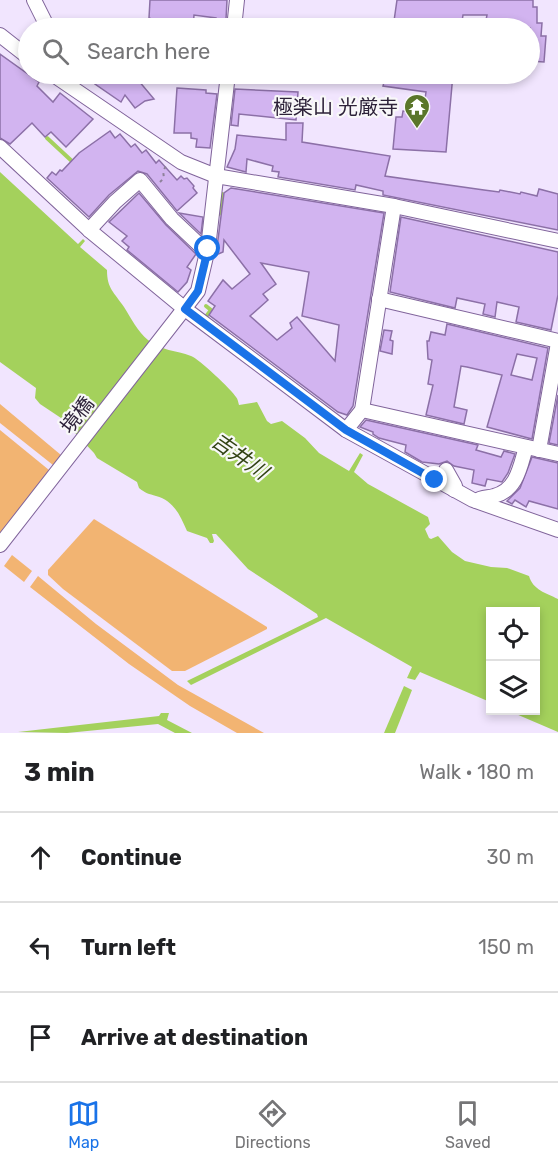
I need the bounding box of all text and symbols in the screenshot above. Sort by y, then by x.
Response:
search box [18,18,540,84]
icon: search [39,35,72,68]
text: Search here [87,38,210,65]
temple icon: 極楽山 光厳寺 [402,92,432,130]
place label: 極楽山 光厳寺 [273,95,398,119]
route start [194,235,220,261]
street label: 境橋 [55,392,99,438]
water label: 吉井川 [207,428,275,485]
route end [421,466,447,492]
map controls [486,607,540,715]
button: locate [486,607,540,661]
button: layers [486,661,540,715]
text: 3 min [24,757,95,788]
text: Walk · 180 m [419,760,534,784]
icon: ahead [24,841,57,874]
text: Continue [81,844,182,871]
text: 30 m [487,845,534,869]
icon: left [24,931,57,964]
text: Turn left [81,934,176,961]
text: 150 m [478,935,534,959]
icon: arrive [24,1021,57,1054]
text: Arrive at destination [81,1024,308,1051]
tab: Map [67,1097,100,1152]
tab: Directions [235,1097,311,1152]
tab: Saved [445,1097,491,1152]

